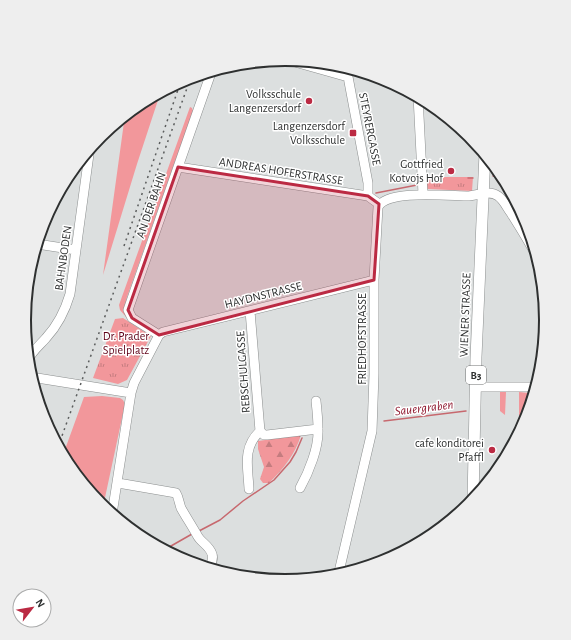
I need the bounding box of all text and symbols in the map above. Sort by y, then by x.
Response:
place label: Volksschule Langenzersdorf [229,88,302,114]
street label: STEYRERGASSE [357,92,383,167]
marker: Volksschule Langenzersdorf [304,96,314,106]
place label: Langenzersdorf Volksschule [273,120,346,146]
marker: Langenzersdorf Volksschule [348,128,358,138]
street label: ANDREAS HOFERSTRASSE [218,155,344,187]
place label: Gottfried Kotvojs Hof [389,158,444,185]
marker: Gottfried Kotvojs Hof [446,166,456,176]
street label: AN DER BAHN [134,170,168,240]
street label: BAHNBODEN [52,225,74,291]
street label: WIENER STRASSE [458,272,472,357]
street label: HAYDNSTRASSE [223,280,303,310]
street label: FRIEDHOFSTRASSE [356,293,368,385]
park label: Dr. Prader Spielplatz [103,330,149,356]
street label: REBSCHULGASSE [234,330,252,413]
road number: B3 [466,366,486,384]
water label: Sauergraben [394,398,454,419]
place label: cafe konditorei Pfaffl [415,437,484,463]
marker: cafe konditorei Pfaffl [487,445,497,455]
north arrow [12,588,52,628]
text: N [33,597,47,609]

